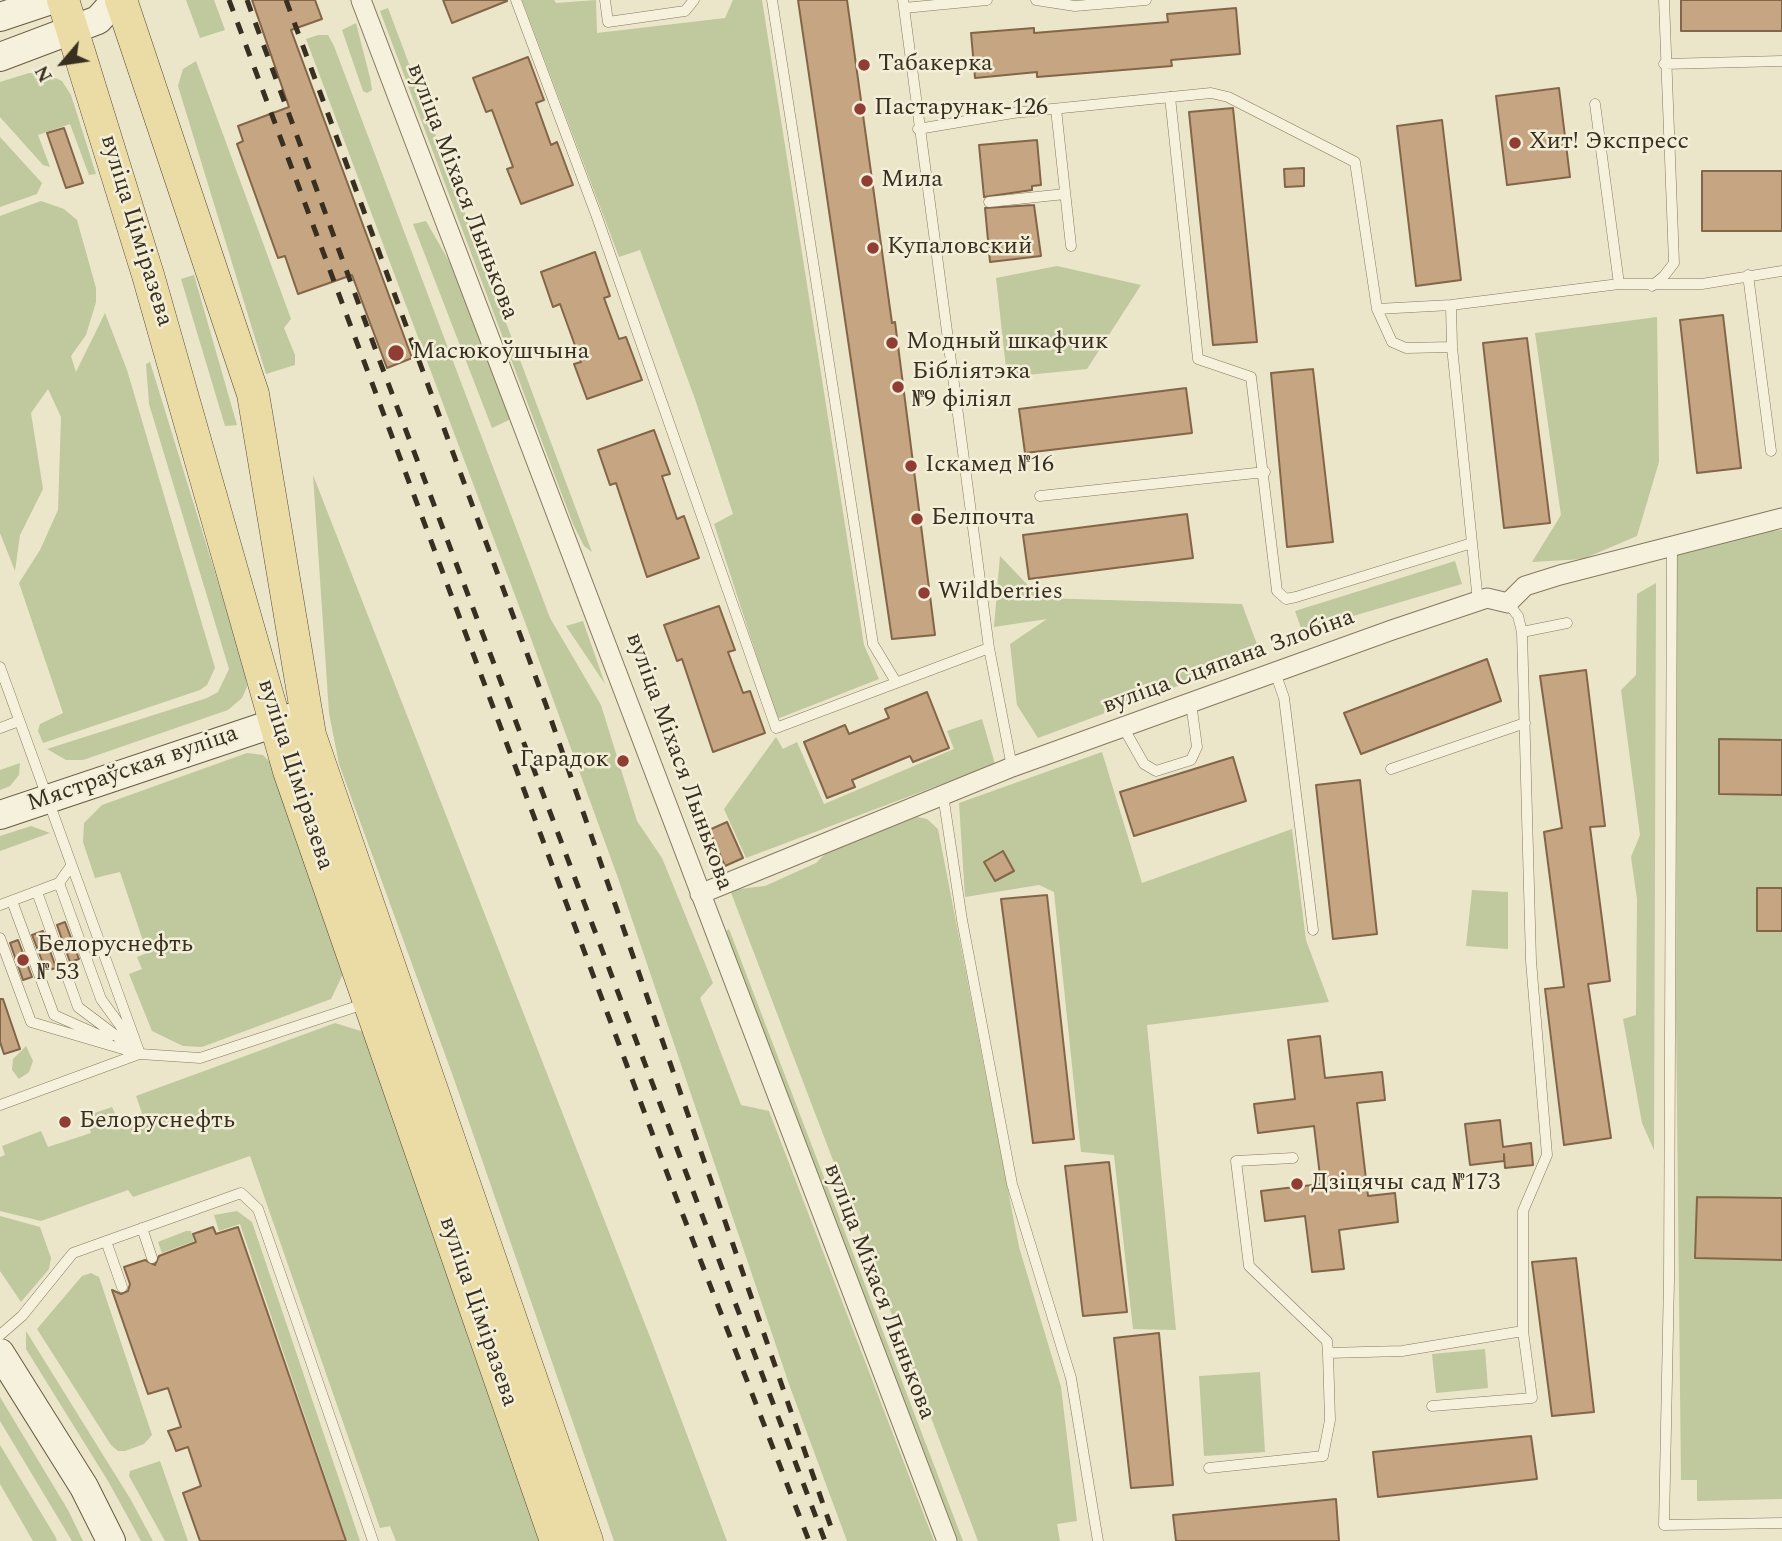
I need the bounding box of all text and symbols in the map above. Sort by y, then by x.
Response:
north arrow [28,28,98,98]
place label: Табакерка [878,51,993,79]
marker: Табакерка [856,57,872,73]
text: N [28,60,61,87]
street label: вуліца Міхася Лынькова [399,60,523,324]
place label: Пастарунак-126 [874,95,1048,123]
marker: Пастарунак-126 [852,101,868,117]
place label: Хит! Экспресс [1529,129,1689,157]
street label: вуліца Ціміразева [92,132,178,330]
marker: Хит! Экспресс [1507,135,1523,151]
place label: Мила [881,167,943,195]
marker: Мила [859,173,875,189]
place label: Купаловский [887,234,1032,262]
marker: Купаловский [865,240,881,256]
place label: Модный шкафчик [906,329,1108,357]
marker: Модный шкафчик [884,335,900,351]
place label: Масюкоўшчына [412,339,589,367]
marker: Масюкоўшчына [386,343,406,363]
place label: Бібліятэка №9 філіял [912,359,1030,415]
marker: Бібліятэка №9 філіял [890,379,906,395]
place label: Іскамед №16 [925,452,1054,480]
marker: Іскамед №16 [903,458,919,474]
place label: Белпочта [931,505,1035,533]
marker: Белпочта [909,511,925,527]
place label: Wildberries [938,579,1063,607]
marker: Wildberries [916,585,932,601]
street label: вуліца Сцяпана Злобіна [1099,604,1359,722]
street label: вуліца Міхася Лынькова [618,629,738,895]
street label: вуліца Ціміразева [250,676,338,874]
street label: Мястраўская вуліца [24,720,242,820]
place label: Гарадок [519,747,609,775]
marker: Гарадок [615,753,631,769]
place label: Белоруснефть № 53 [37,932,193,988]
marker: Белоруснефть № 53 [15,952,31,968]
place label: Белоруснефть [79,1108,235,1136]
marker: Белоруснефть [57,1114,73,1130]
street label: вуліца Міхася Лынькова [816,1160,940,1424]
place label: Дзіцячы сад №173 [1311,1170,1500,1198]
marker: Дзіцячы сад №173 [1289,1176,1305,1192]
street label: вуліца Ціміразева [431,1213,523,1411]

